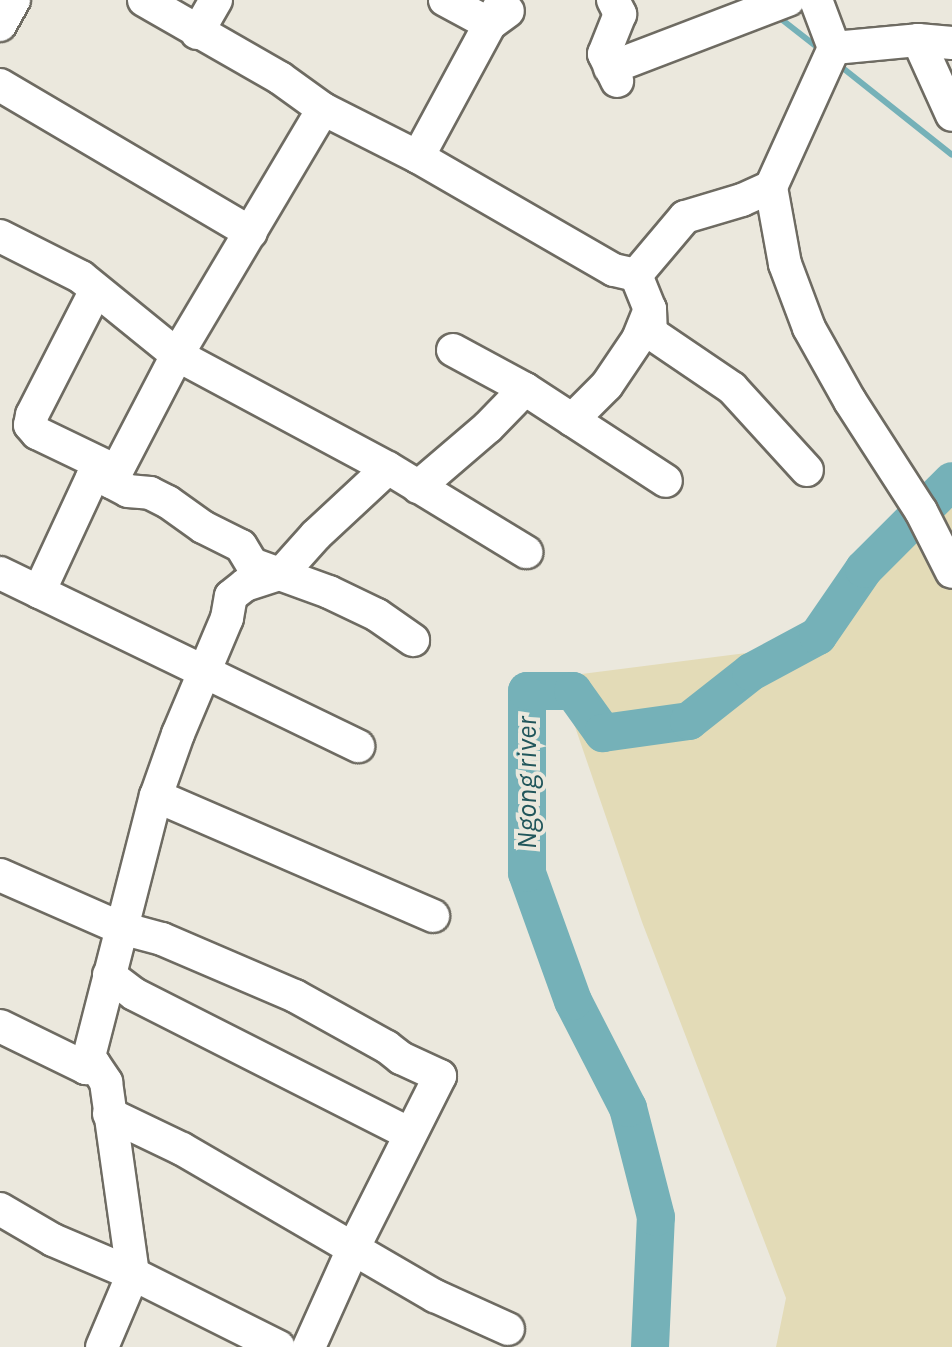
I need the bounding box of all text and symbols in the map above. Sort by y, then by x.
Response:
water label: Ngong river [510,716,544,850]

